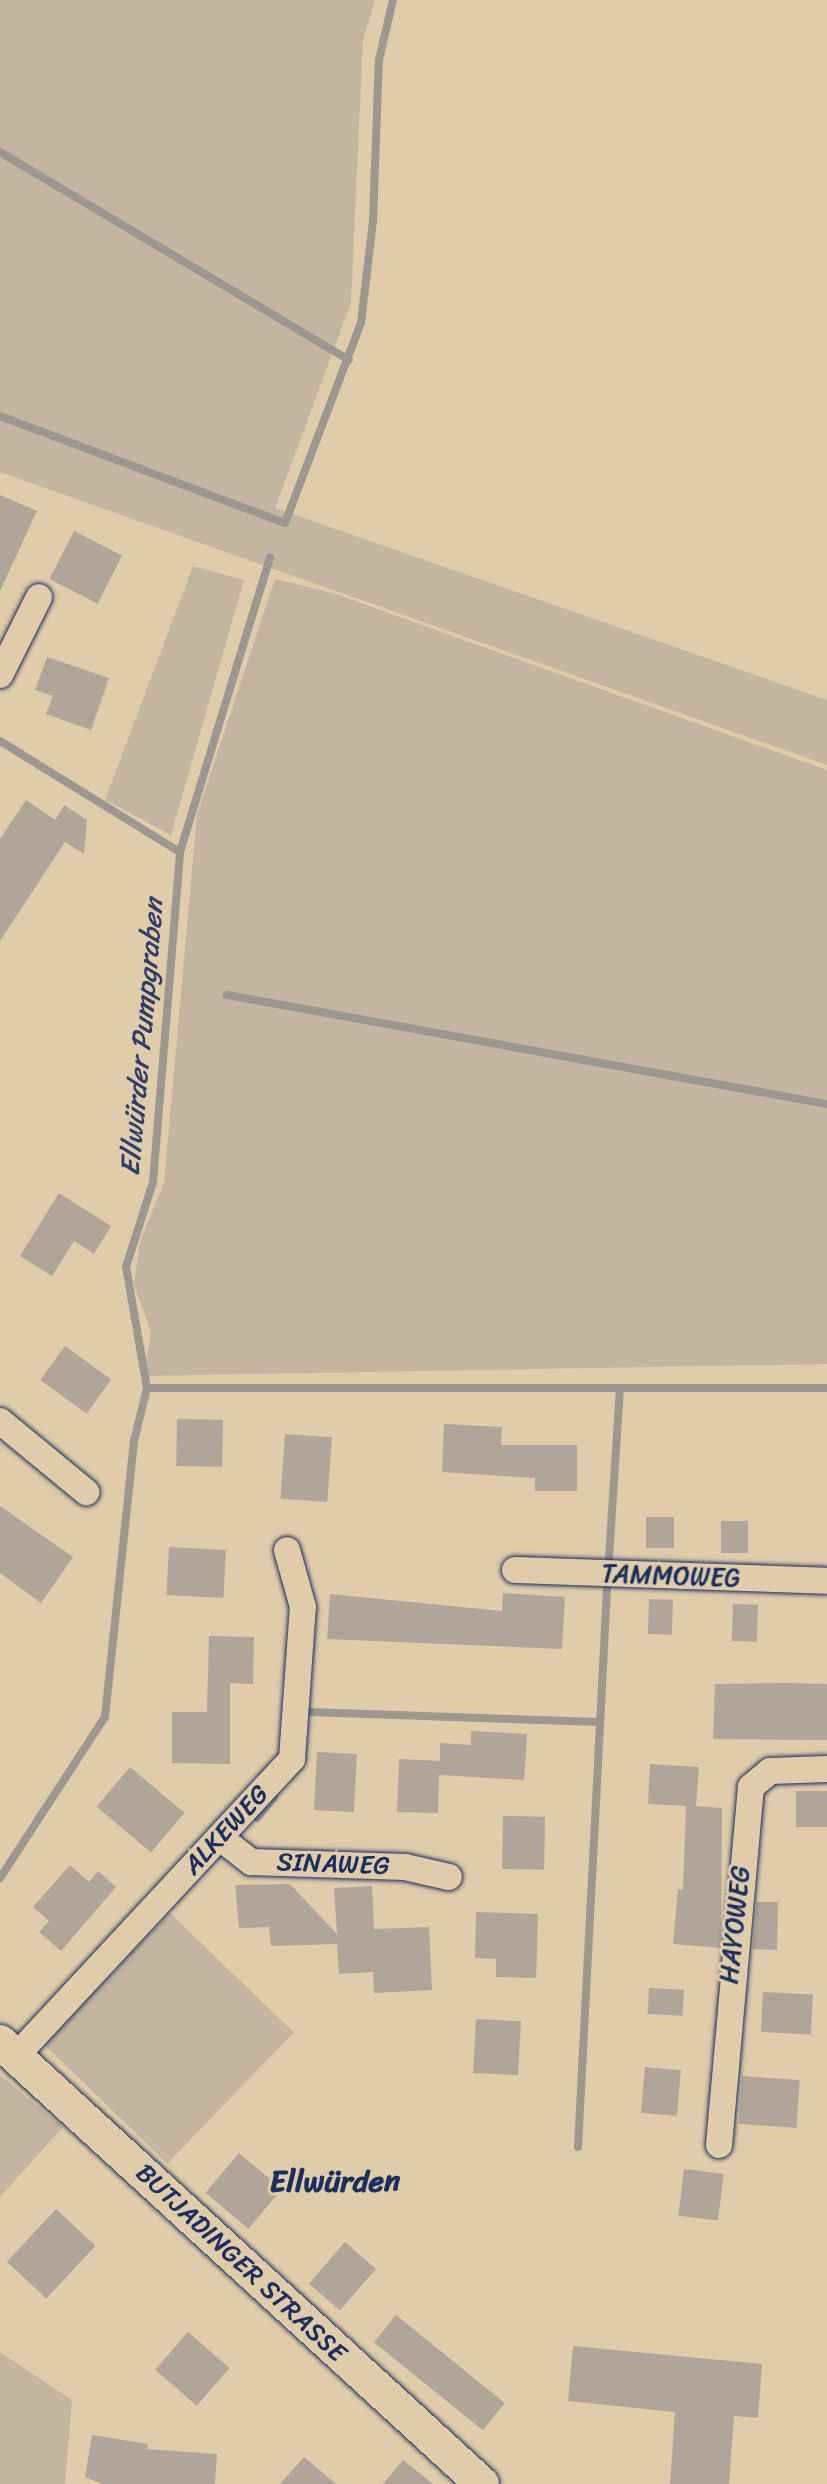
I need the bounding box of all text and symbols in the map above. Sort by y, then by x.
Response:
water label: Ellwürder Pumpgraben [113,898,171,1176]
street label: TAMMOWEG [601,1558,741,1594]
street label: ALKEWEG [177,1779,275,1881]
street label: SINAWEG [276,1846,390,1882]
street label: HAYOWEG [713,1865,757,1985]
street label: BUTJADINGER STRASSE [128,2156,354,2370]
district label: Ellwürden [270,2163,400,2199]

